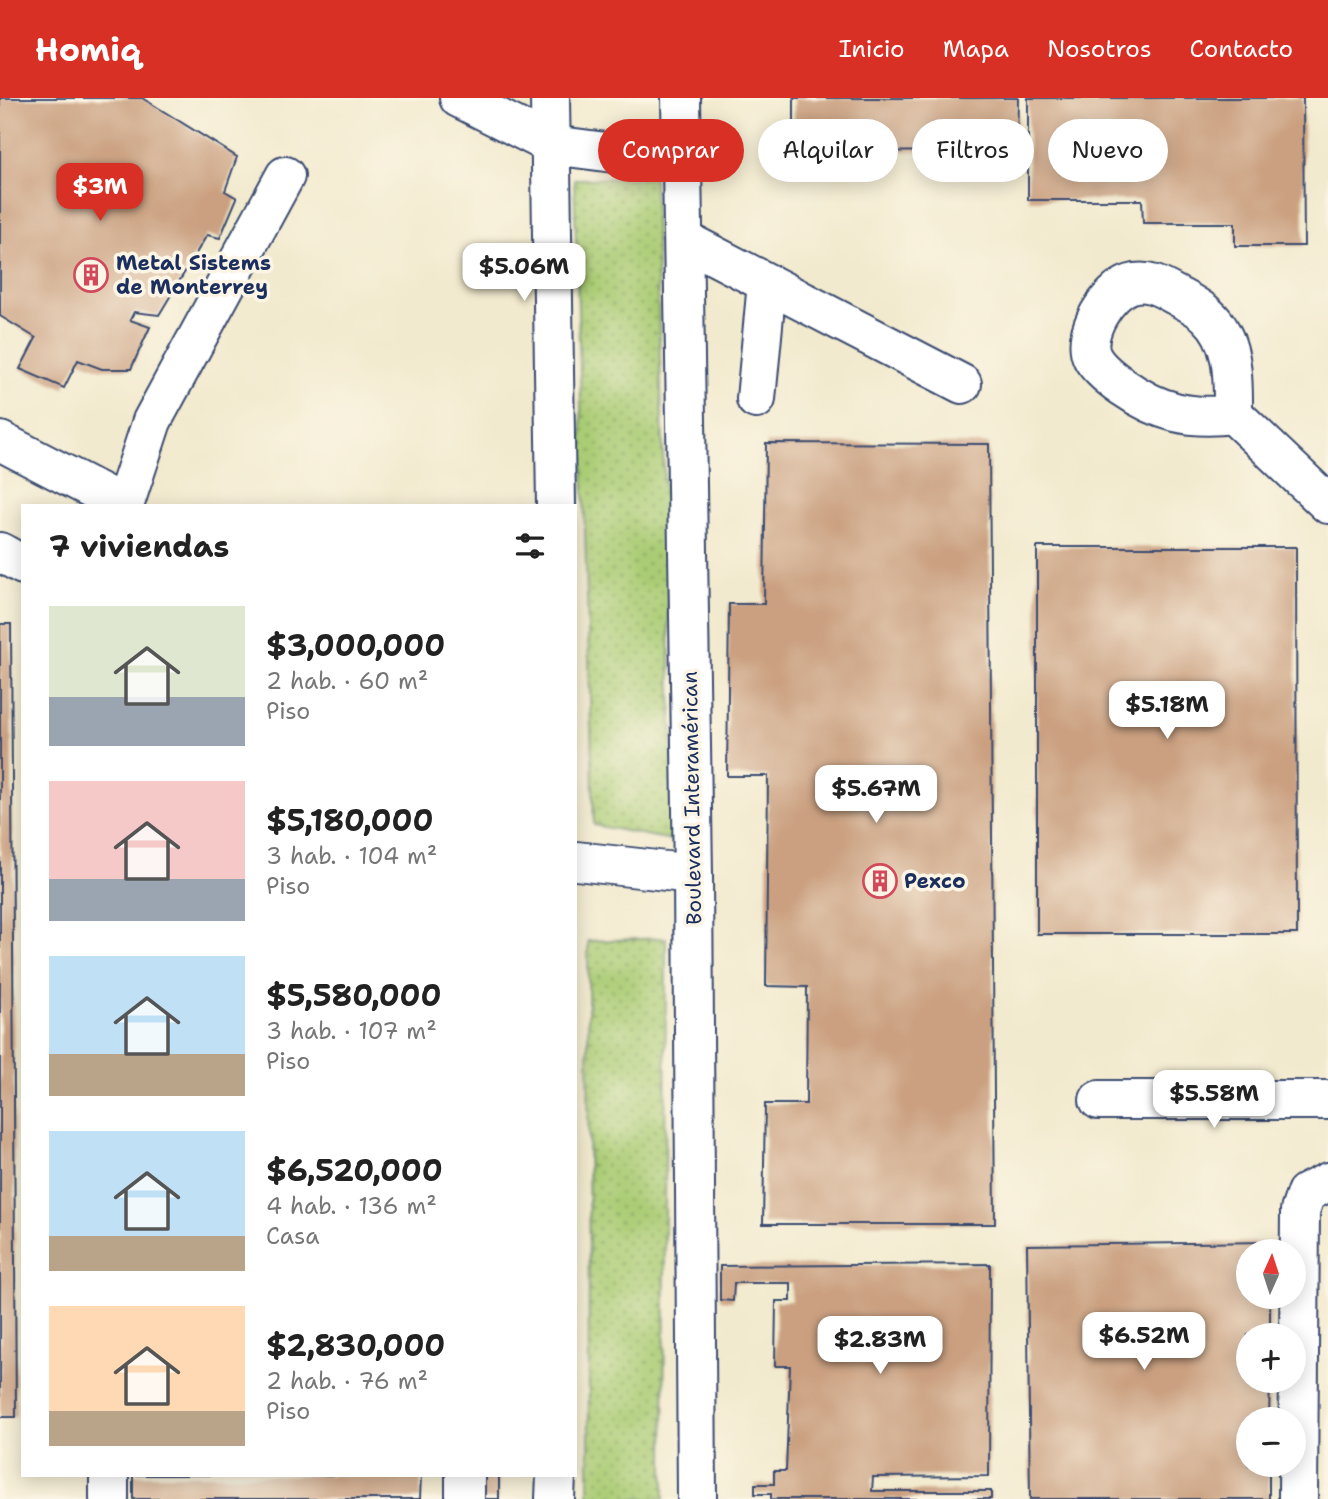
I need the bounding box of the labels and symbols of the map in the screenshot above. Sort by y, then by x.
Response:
pin: $3M [66,164,134,223]
pin: $5.06M [467,244,581,303]
place label: Metal Sistems de Monterrey [116,249,271,301]
building icon: Metal Sistems de Monterrey [72,256,110,294]
street label: Boulevard Interamérican [676,671,708,925]
pin: $5.18M [1110,682,1224,741]
pin: $5.67M [819,766,933,825]
building icon: Pexco [861,862,899,900]
place label: Pexco [904,867,966,895]
pin: $5.58M [1157,1070,1271,1130]
north arrow [1236,1239,1306,1309]
pin: $6.52M [1087,1312,1201,1372]
pin: $2.83M [823,1316,937,1376]

